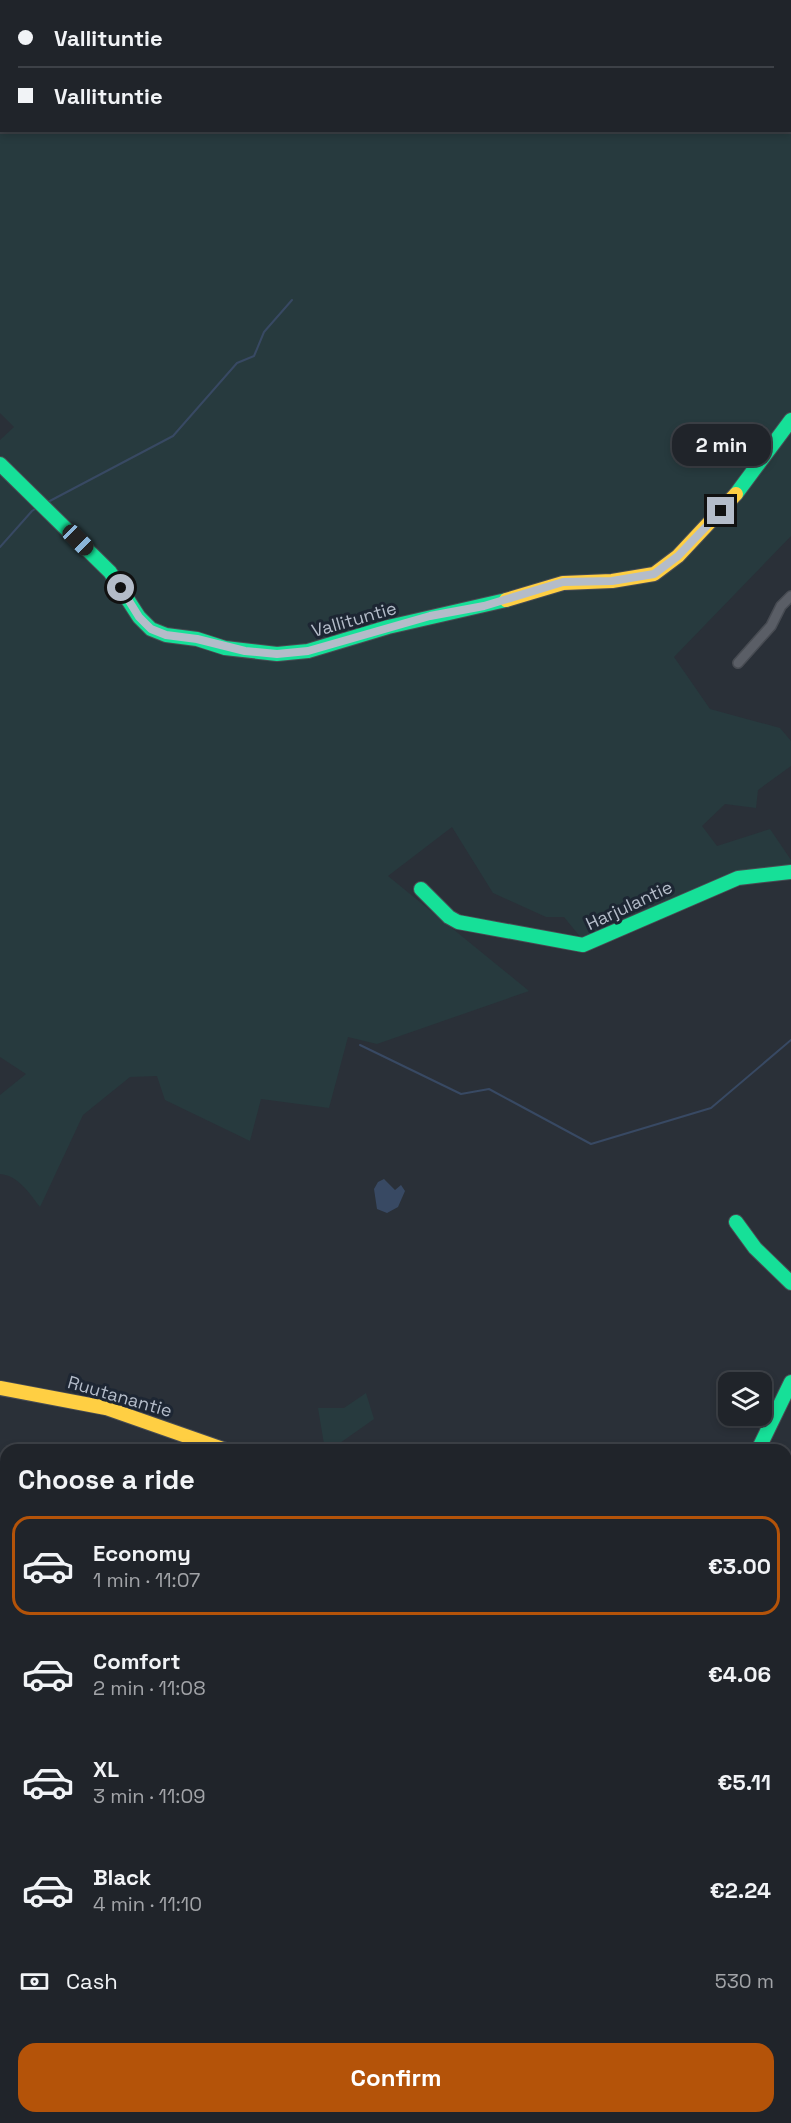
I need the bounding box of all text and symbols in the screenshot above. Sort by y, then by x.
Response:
text: Vallituntie [54,24,163,52]
text: Vallituntie [54,82,163,110]
callout: 2 min [672,424,771,466]
text: 2 min [696,432,747,458]
route end [707,497,734,524]
car [59,521,97,559]
route start [107,574,134,601]
street label: Vallituntie [309,596,399,642]
street label: Harjulantie [582,875,676,935]
street label: Ruutanantie [65,1370,175,1422]
map controls [718,1372,772,1426]
button: layers [718,1372,772,1426]
text: Choose a ride [18,1462,195,1497]
icon: car [21,1539,75,1593]
text: Economy [93,1539,191,1567]
text: €3.00 [708,1552,771,1580]
text: 1 min · 11:07 [93,1567,200,1593]
icon: car [21,1647,75,1701]
text: Comfort [93,1647,181,1675]
text: €4.06 [708,1660,771,1688]
text: 2 min · 11:08 [93,1675,206,1701]
icon: car [21,1755,75,1809]
text: XL [93,1755,119,1783]
text: €5.11 [718,1768,771,1796]
text: 3 min · 11:09 [93,1783,205,1809]
icon: car [21,1863,75,1917]
text: Black [93,1863,151,1891]
text: €2.24 [710,1876,771,1904]
text: 4 min · 11:10 [93,1891,202,1917]
icon: cash [18,1965,51,1998]
text: Cash [66,1967,118,1995]
text: 530 m [715,1968,774,1994]
button: Confirm [18,2043,774,2112]

